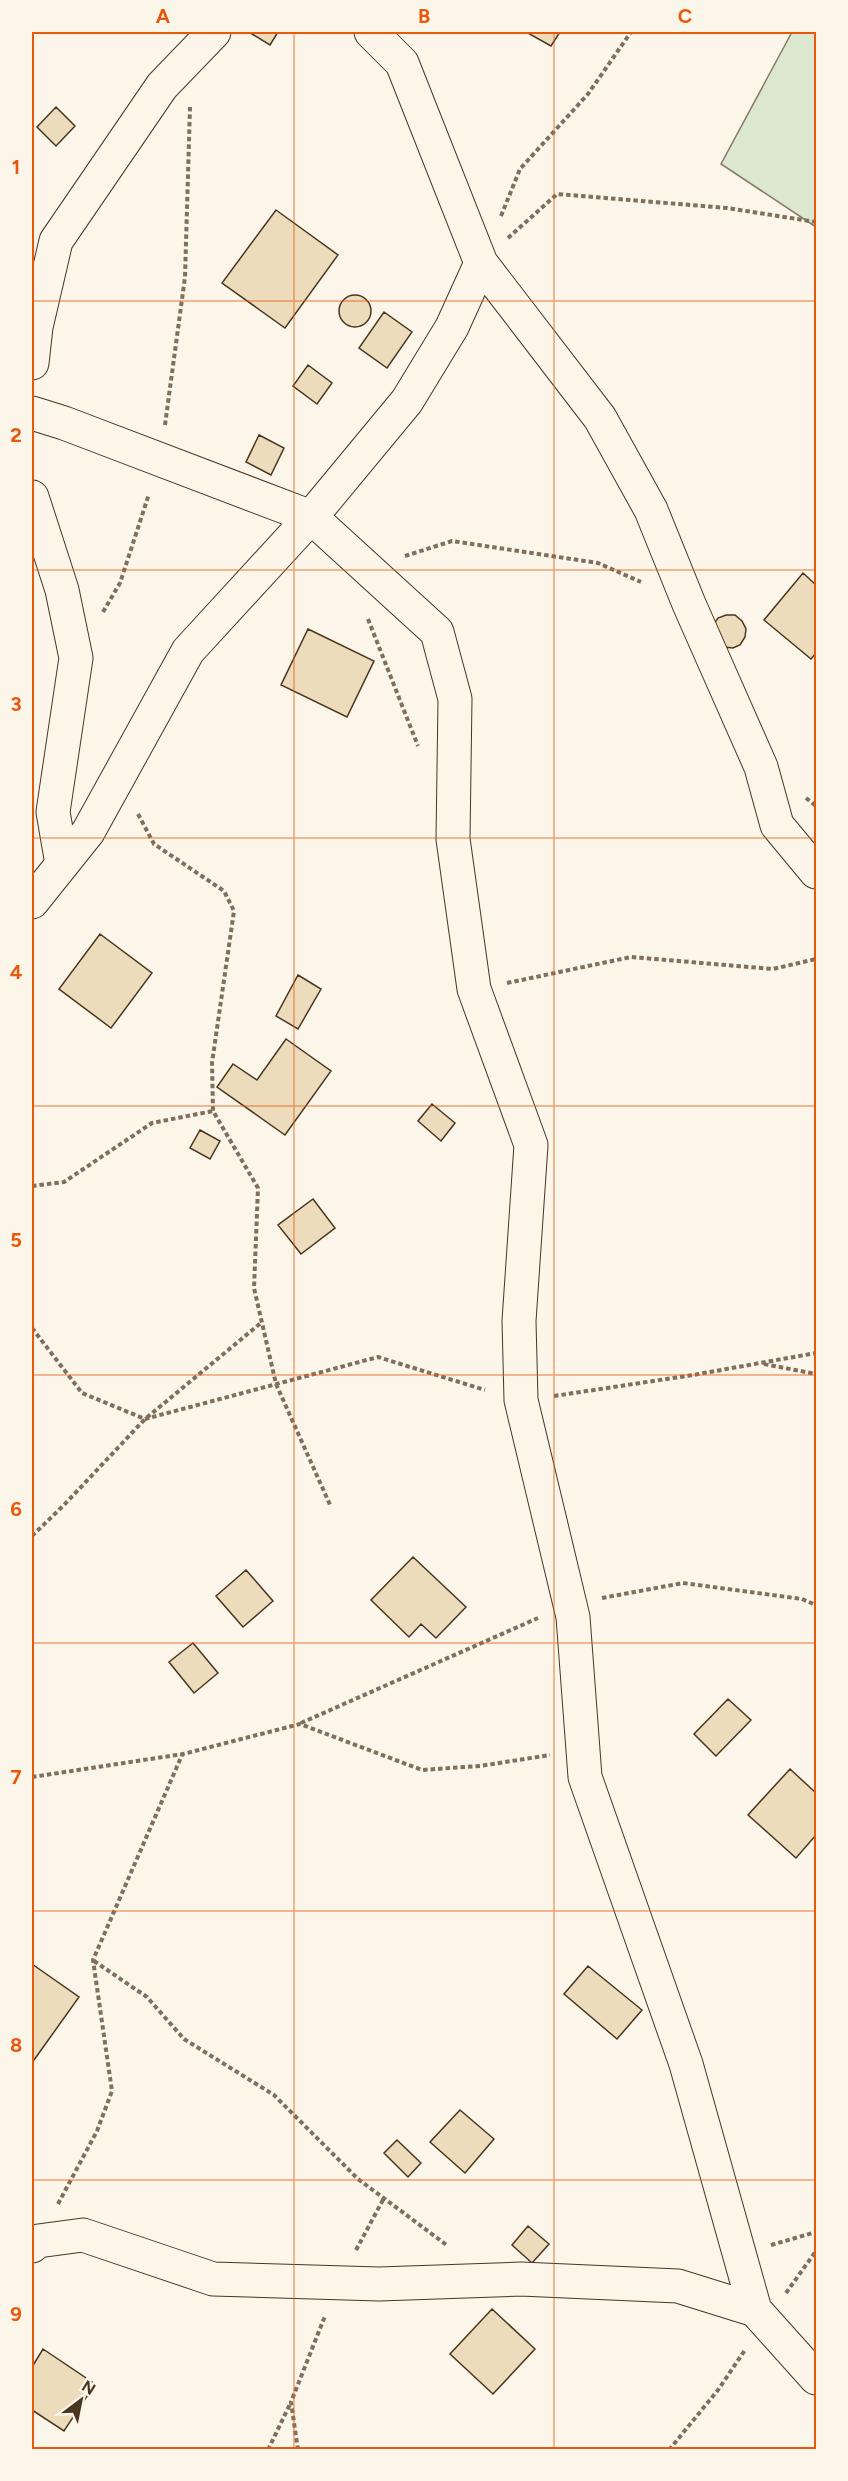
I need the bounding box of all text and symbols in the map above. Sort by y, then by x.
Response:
text: A [156,4,171,28]
text: B [418,4,430,28]
text: C [678,4,692,28]
text: 1 [12,155,20,179]
text: 2 [10,423,22,447]
text: 3 [10,692,22,716]
text: 4 [10,960,23,984]
text: 5 [10,1228,22,1252]
text: 6 [10,1497,22,1521]
text: 7 [10,1765,22,1789]
text: 8 [10,2033,22,2057]
text: 9 [10,2302,22,2326]
north arrow [51,2370,111,2430]
text: N [78,2376,99,2399]

